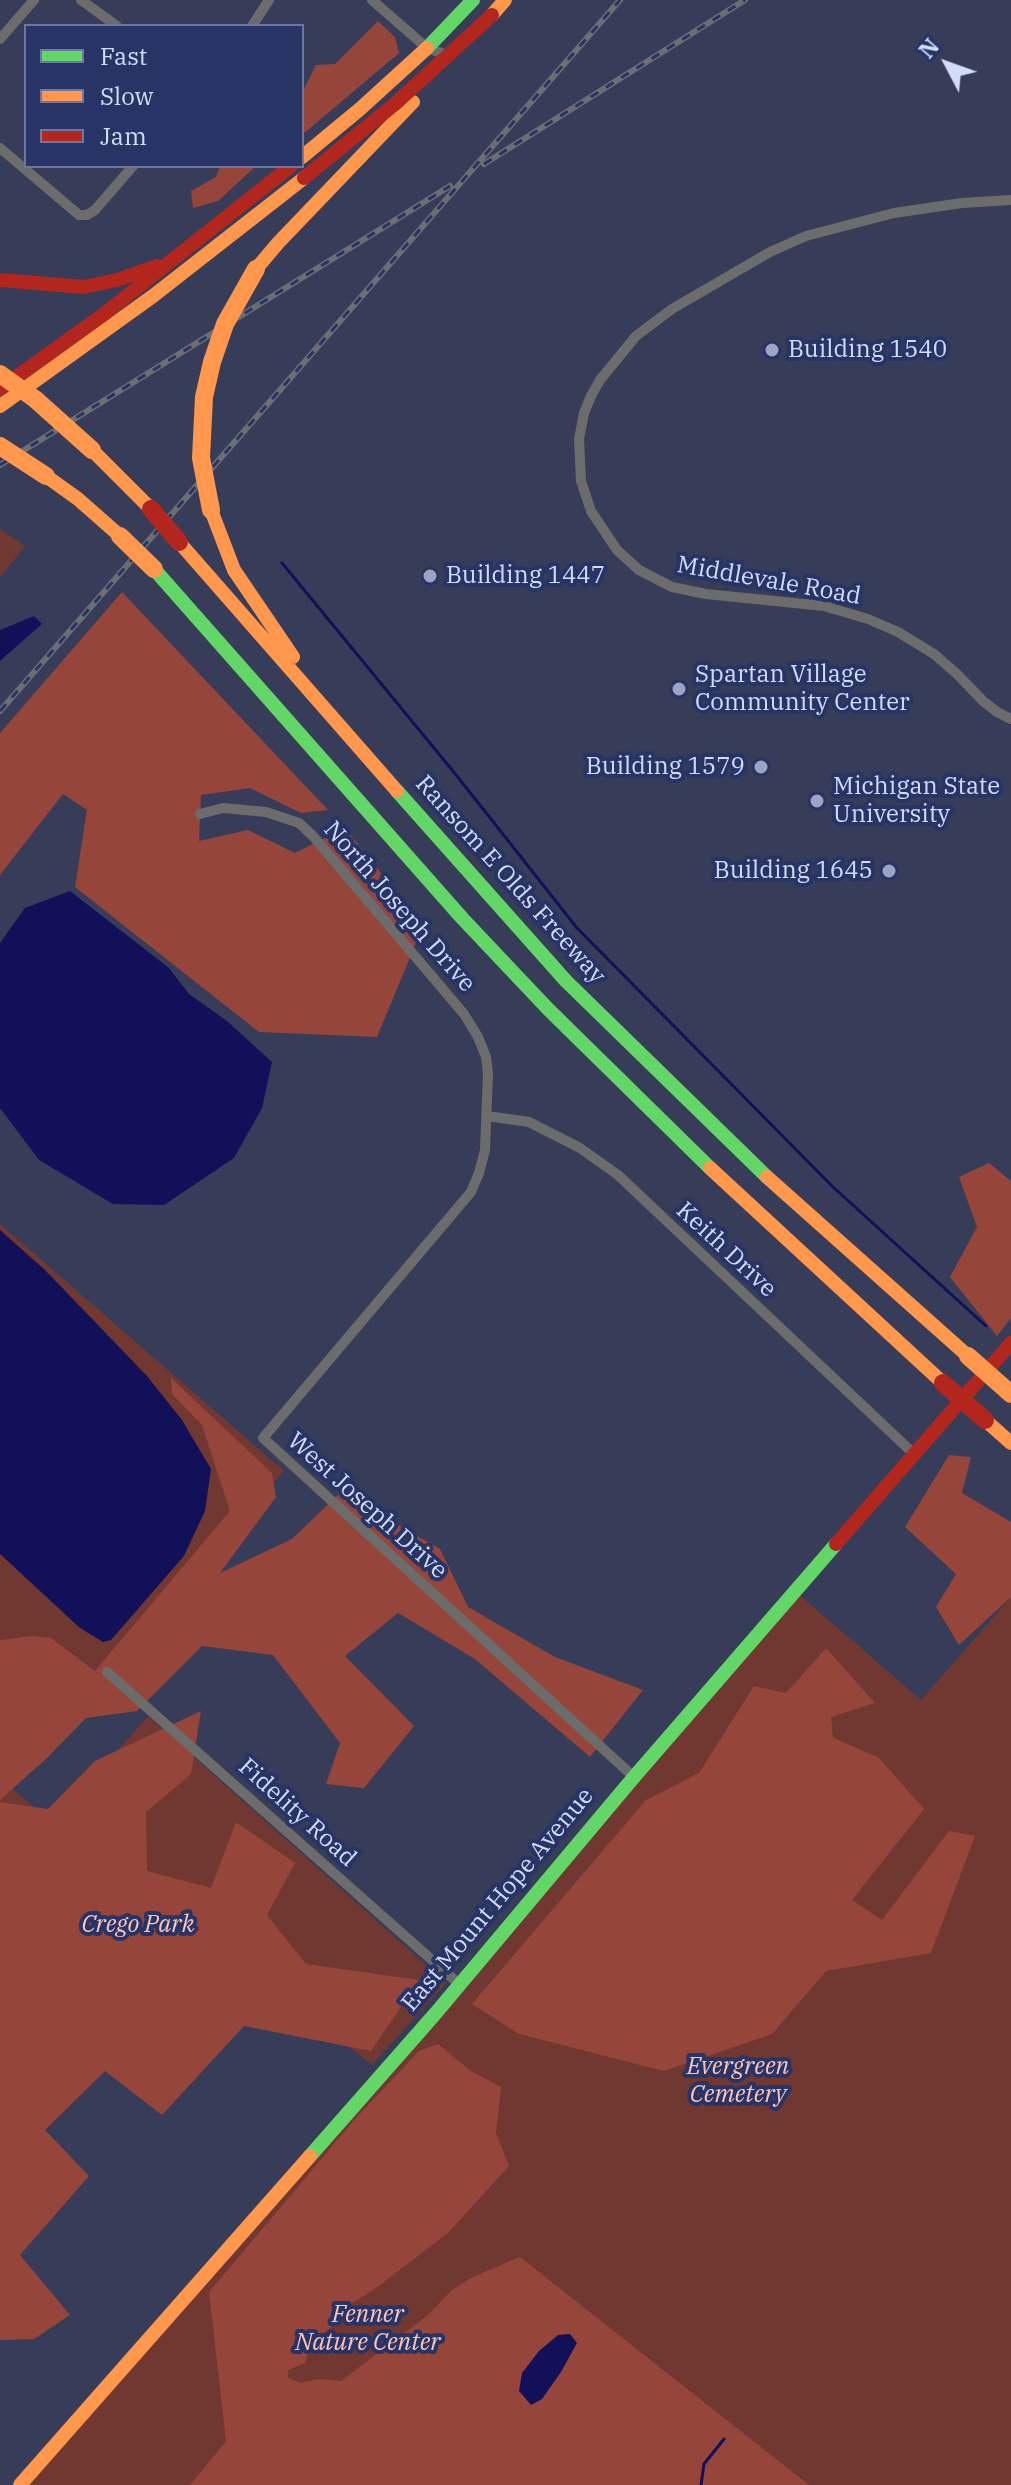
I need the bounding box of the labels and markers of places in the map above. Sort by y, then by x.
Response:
place label: Building 1540 [788,336,947,364]
marker: Building 1540 [763,341,781,359]
place label: Building 1447 [446,562,605,590]
marker: Building 1447 [421,567,439,585]
place label: Spartan Village Community Center [695,661,910,717]
marker: Spartan Village Community Center [670,680,688,698]
place label: Building 1579 [586,753,745,781]
marker: Building 1579 [752,758,770,776]
place label: Michigan State University [833,773,1000,829]
marker: Michigan State University [808,792,826,810]
place label: Building 1645 [714,857,873,885]
marker: Building 1645 [880,862,898,880]

